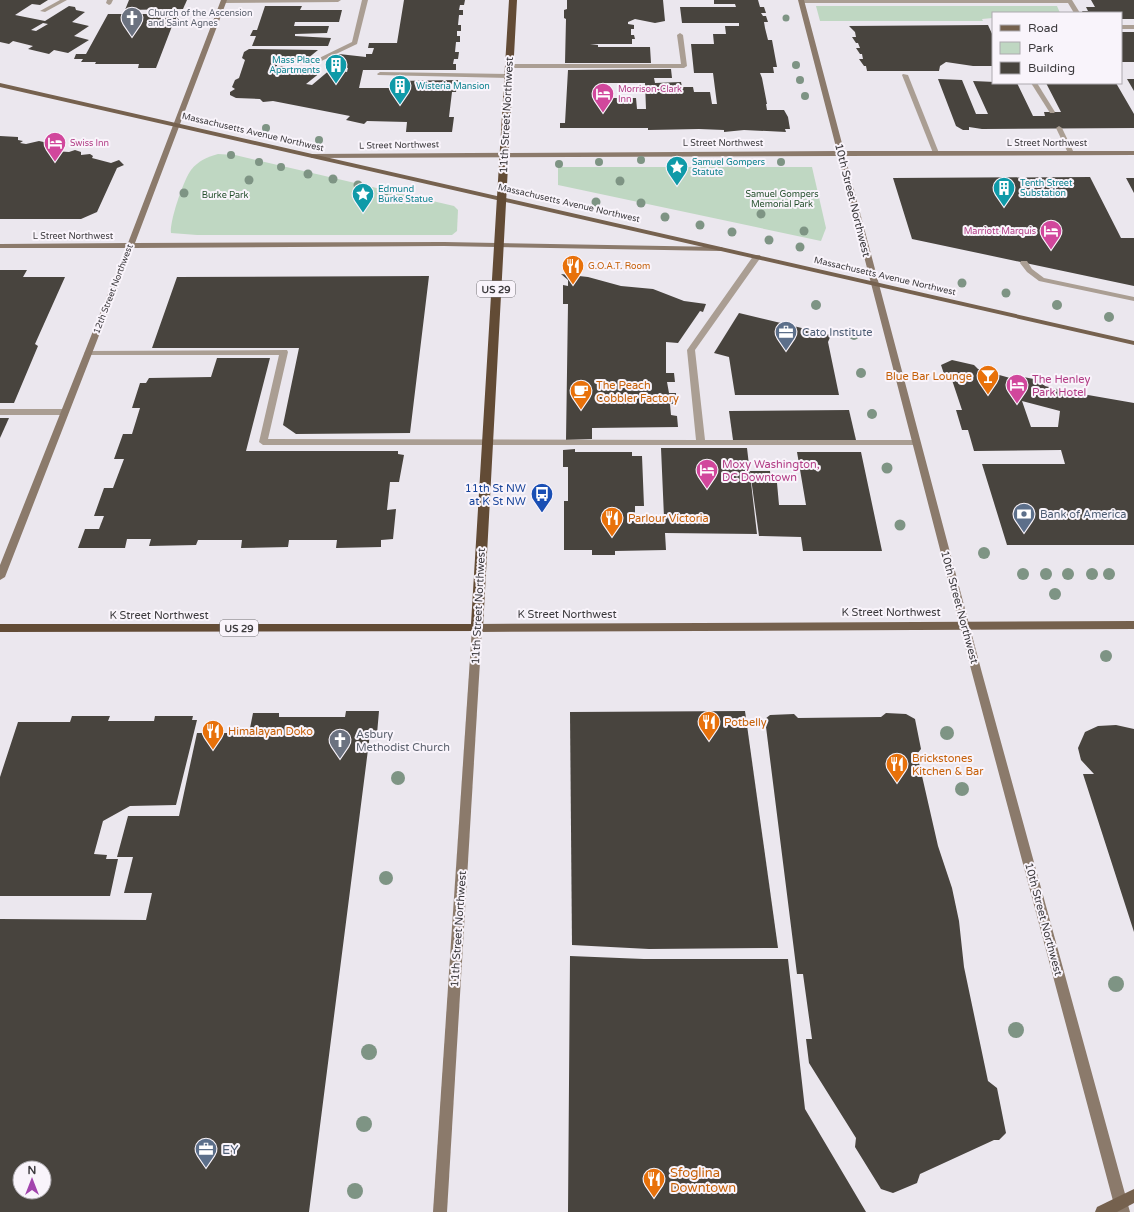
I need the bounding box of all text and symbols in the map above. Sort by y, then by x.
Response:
church icon: Church of the Ascension and Saint Agnes [119,5,145,38]
place label: Church of the Ascension and Saint Agnes [148,8,253,29]
legend [992,12,1122,84]
text: Road [1028,21,1058,35]
text: Park [1028,41,1054,55]
building icon: Mass Place Apartments [323,52,349,85]
place label: Mass Place Apartments [269,55,320,76]
street label: 11th Street Northwest [497,56,516,174]
text: Building [1028,61,1075,75]
building icon: Wisteria Mansion [387,73,413,106]
place label: Wisteria Mansion [416,81,490,92]
hotel icon: Morrison-Clark Inn [590,81,616,114]
place label: Morrison-Clark Inn [618,84,682,105]
street label: Massachusetts Avenue Northwest [181,111,326,154]
hotel icon: Swiss Inn [42,130,68,163]
place label: Swiss Inn [70,138,109,149]
street label: L Street Northwest [683,138,764,149]
street label: L Street Northwest [1007,138,1088,149]
street label: L Street Northwest [359,139,440,152]
street label: 10th Street Northwest [832,142,873,258]
place icon: Samuel Gompers Statute [664,154,690,187]
place label: Samuel Gompers Statute [692,157,765,178]
building icon: Tenth Street Substation [991,175,1017,208]
place label: Tenth Street Substation [1020,178,1073,199]
place icon: Edmund Burke Statue [350,181,376,214]
street label: Massachusetts Avenue Northwest [497,182,642,225]
place label: Edmund Burke Statue [378,184,433,205]
park label: Samuel Gompers Memorial Park [745,189,819,210]
park label: Burke Park [202,190,248,201]
hotel icon: Marriott Marquis [1038,218,1064,251]
place label: Marriott Marquis [964,226,1036,237]
street label: L Street Northwest [33,231,114,242]
street label: 12th Street Northwest [91,242,136,336]
restaurant icon: G.O.A.T. Room [560,253,586,286]
street label: Massachusetts Avenue Northwest [813,255,958,298]
place label: G.O.A.T. Room [588,261,650,272]
road number: US 29 [477,281,515,297]
office icon: Cato Institute [773,319,799,352]
place label: Cato Institute [802,326,873,339]
bar icon: Blue Bar Lounge [975,363,1001,396]
place label: Blue Bar Lounge [885,370,972,383]
hotel icon: The Henley Park Hotel [1004,372,1030,405]
place label: The Henley Park Hotel [1032,373,1090,399]
cafe icon: The Peach Cobbler Factory [568,378,594,411]
place label: The Peach Cobbler Factory [596,379,679,405]
hotel icon: Moxy Washington, DC Downtown [694,457,720,490]
place label: Moxy Washington, DC Downtown [722,458,820,484]
bus stop icon: 11th St NW at K St NW [529,481,555,514]
place label: 11th St NW at K St NW [465,482,526,508]
bank icon: Bank of America [1011,501,1037,534]
restaurant icon: Parlour Victoria [599,505,625,538]
place label: Bank of America [1040,508,1127,521]
place label: Parlour Victoria [628,512,709,525]
street label: 11th Street Northwest [469,547,488,665]
street label: 10th Street Northwest [938,549,981,665]
street label: K Street Northwest [841,606,941,619]
street label: K Street Northwest [517,608,617,621]
street label: K Street Northwest [109,609,209,622]
road number: US 29 [220,620,258,636]
restaurant icon: Potbelly [696,709,722,742]
place label: Potbelly [724,716,767,729]
restaurant icon: Himalayan Doko [200,718,226,751]
place label: Himalayan Doko [228,725,313,738]
church icon: Asbury Methodist Church [327,727,353,760]
place label: Asbury Methodist Church [356,728,450,754]
restaurant icon: Brickstones Kitchen & Bar [884,751,910,784]
place label: Brickstones Kitchen & Bar [912,752,984,778]
street label: 10th Street Northwest [1022,861,1065,977]
street label: 11th Street Northwest [448,870,469,988]
office icon: EY [193,1136,219,1169]
place label: EY [222,1142,239,1158]
north arrow [12,1160,52,1200]
text: N [28,1164,36,1177]
place label: Sfoglina Downtown [670,1165,736,1196]
restaurant icon: Sfoglina Downtown [641,1166,667,1199]

